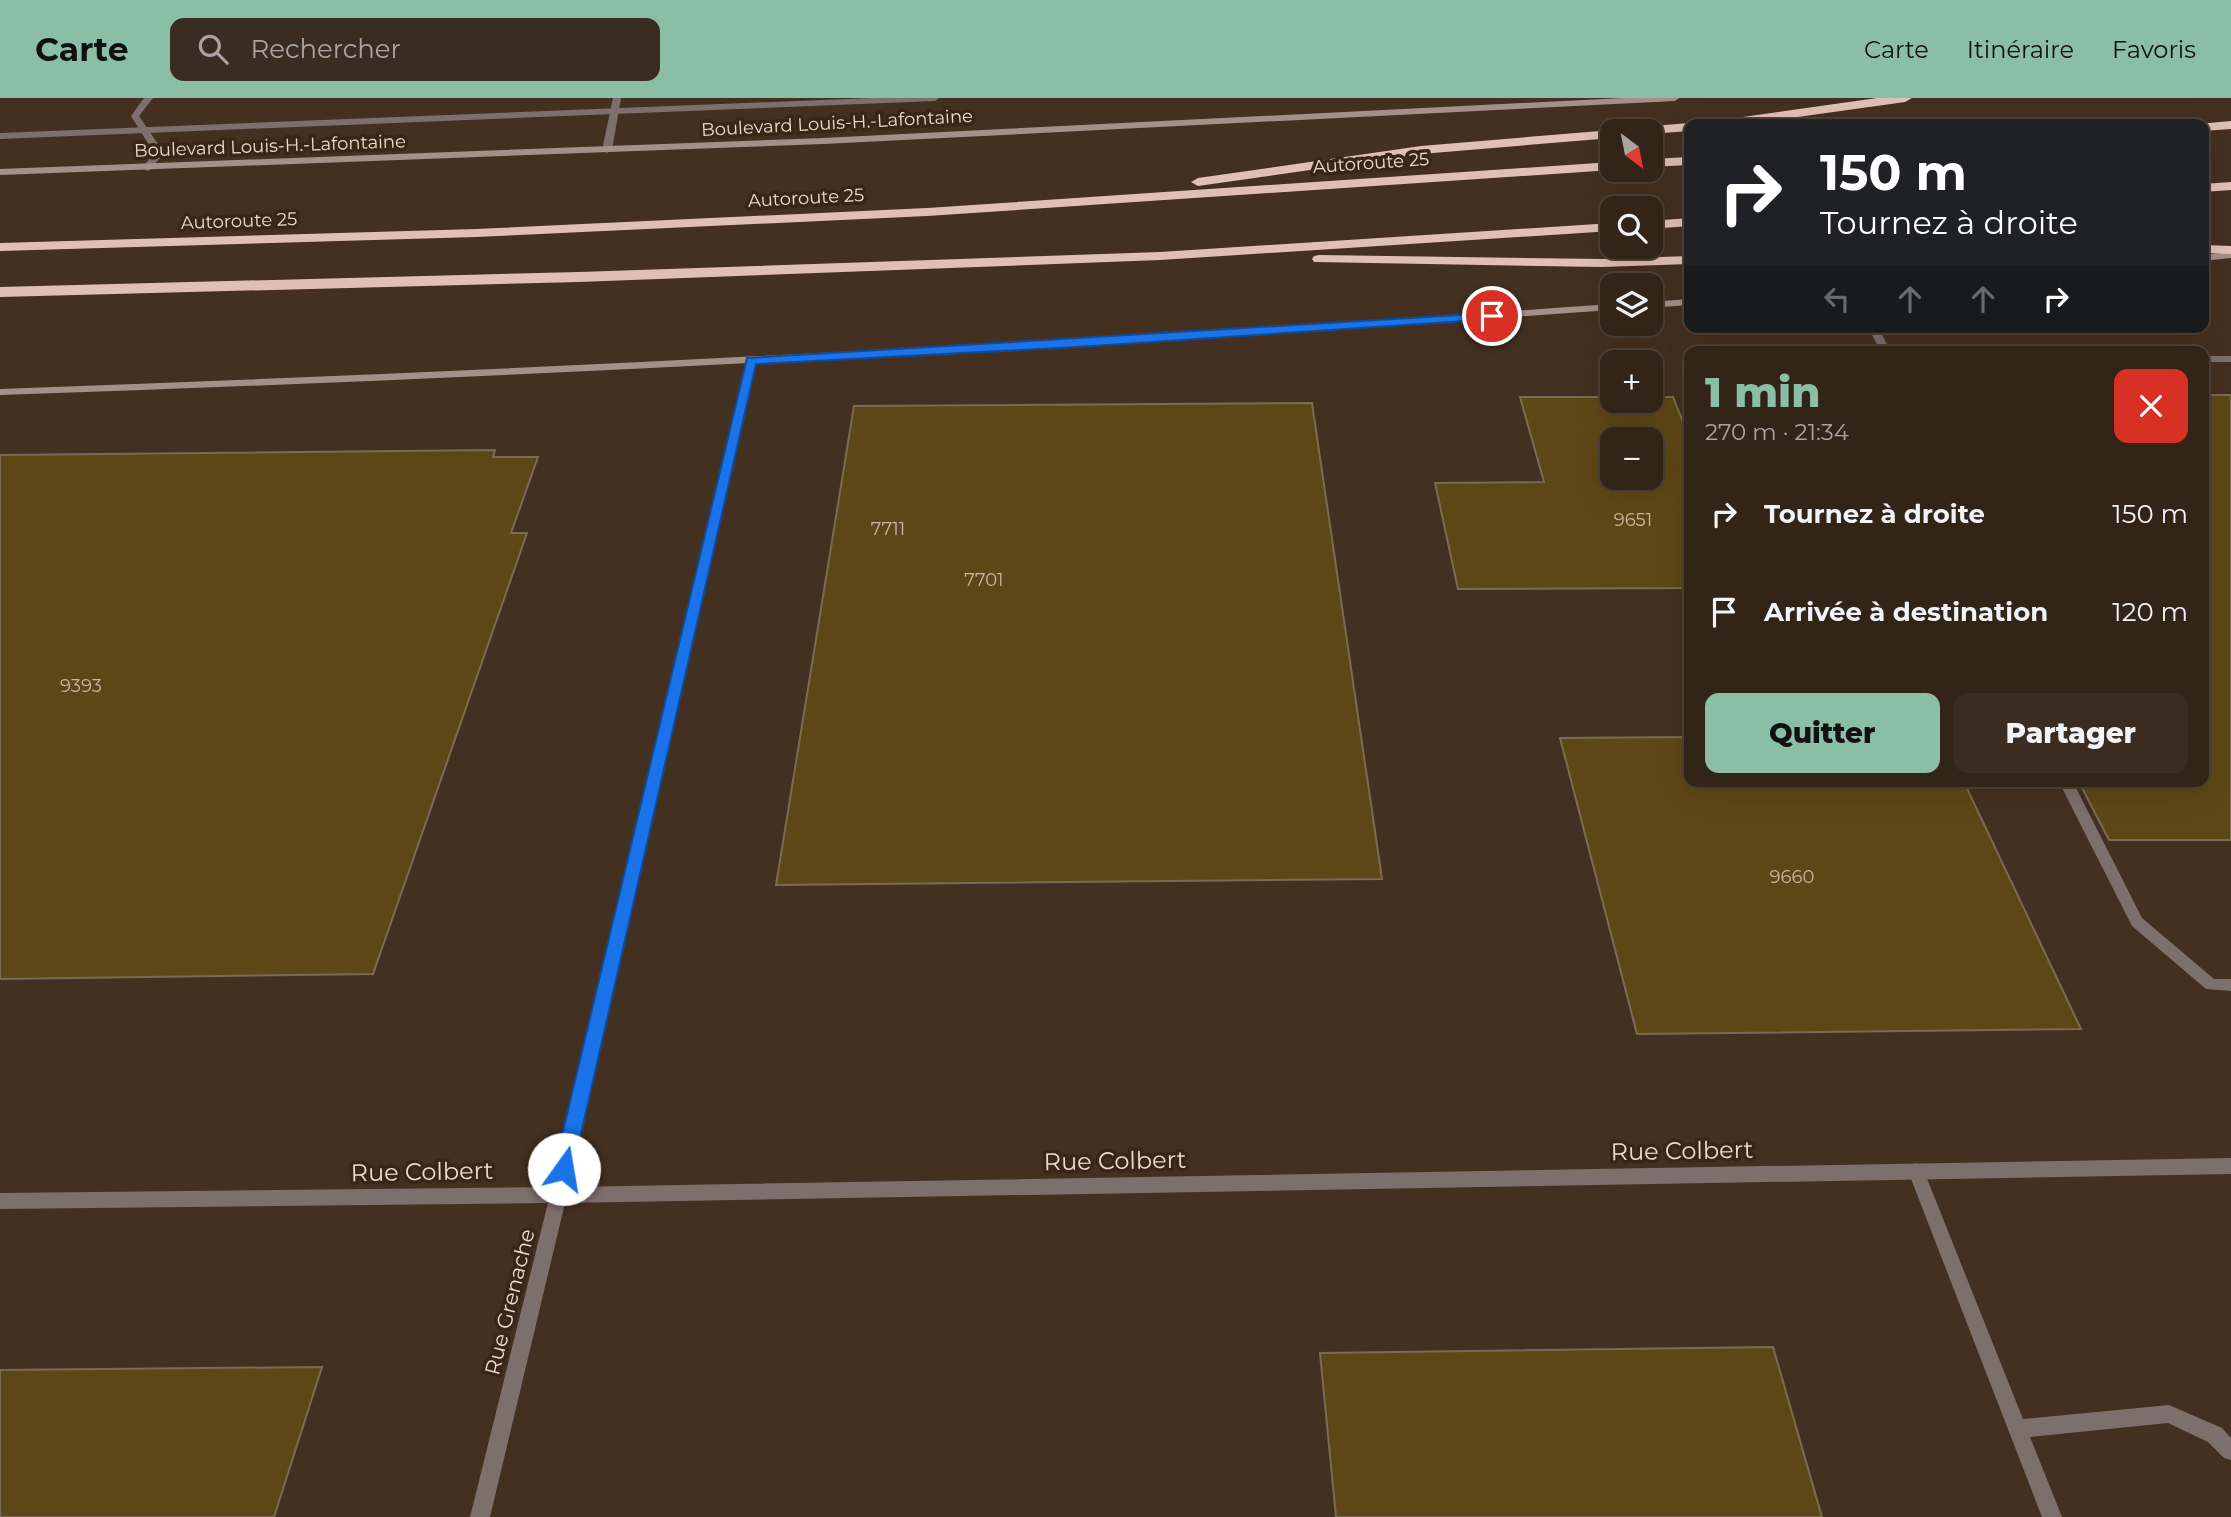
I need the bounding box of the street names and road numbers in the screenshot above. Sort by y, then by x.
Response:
street label: Boulevard Louis-H.-Lafontaine [701,105,974,141]
street label: Boulevard Louis-H.-Lafontaine [134,130,406,162]
street label: Autoroute 25 [1312,148,1430,178]
street label: Autoroute 25 [747,184,865,212]
street label: Autoroute 25 [180,208,298,234]
street label: Rue Colbert [1610,1135,1754,1166]
street label: Rue Colbert [1043,1145,1187,1176]
street label: Rue Colbert [350,1156,494,1187]
street label: Rue Grenache [479,1226,540,1378]

